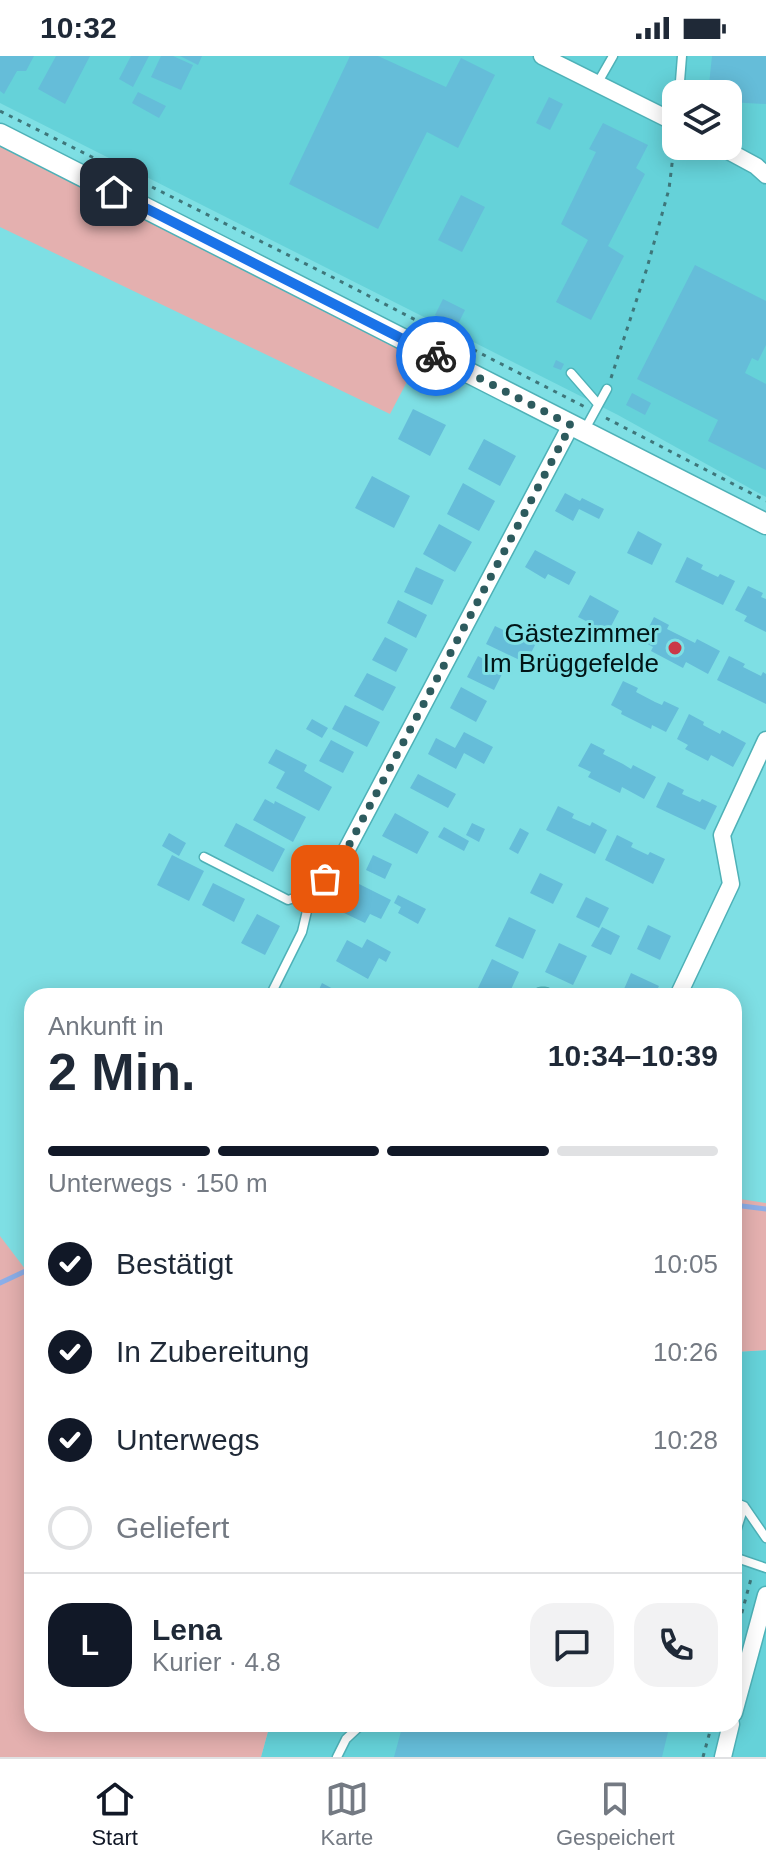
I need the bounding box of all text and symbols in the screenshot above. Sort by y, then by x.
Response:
text: 10:32 [40,11,117,44]
map controls [662,80,742,160]
button: layers [662,80,742,160]
pin [80,158,148,226]
icon: home [92,170,136,214]
courier [396,316,476,396]
icon: bike [414,334,458,378]
place label: Gästezimmer Im Brüggefelde [483,618,659,678]
marker: Gästezimmer Im Brüggefelde [666,639,684,657]
pin [291,845,359,913]
icon: bag [303,857,347,901]
text: Ankunft in [48,1011,164,1041]
text: 10:34–10:39 [548,1039,718,1072]
text: 2 Min. [48,1043,195,1101]
text: Unterwegs · 150 m [48,1168,268,1198]
icon: check [48,1242,92,1286]
text: Bestätigt [116,1247,233,1280]
text: 10:05 [653,1249,718,1279]
icon: check [48,1330,92,1374]
text: In Zubereitung [116,1335,309,1368]
text: 10:26 [653,1337,718,1367]
icon: check [48,1418,92,1462]
text: Unterwegs [116,1423,259,1456]
text: 10:28 [653,1425,718,1455]
text: Geliefert [116,1511,229,1544]
button: chat [530,1603,614,1687]
button: phone [634,1603,718,1687]
text: Lena [152,1613,222,1646]
text: L [81,1628,99,1661]
text: Kurier · 4.8 [152,1647,281,1677]
tab: Start [91,1777,138,1851]
tab: Karte [321,1777,373,1851]
tab: Gespeichert [556,1777,675,1851]

